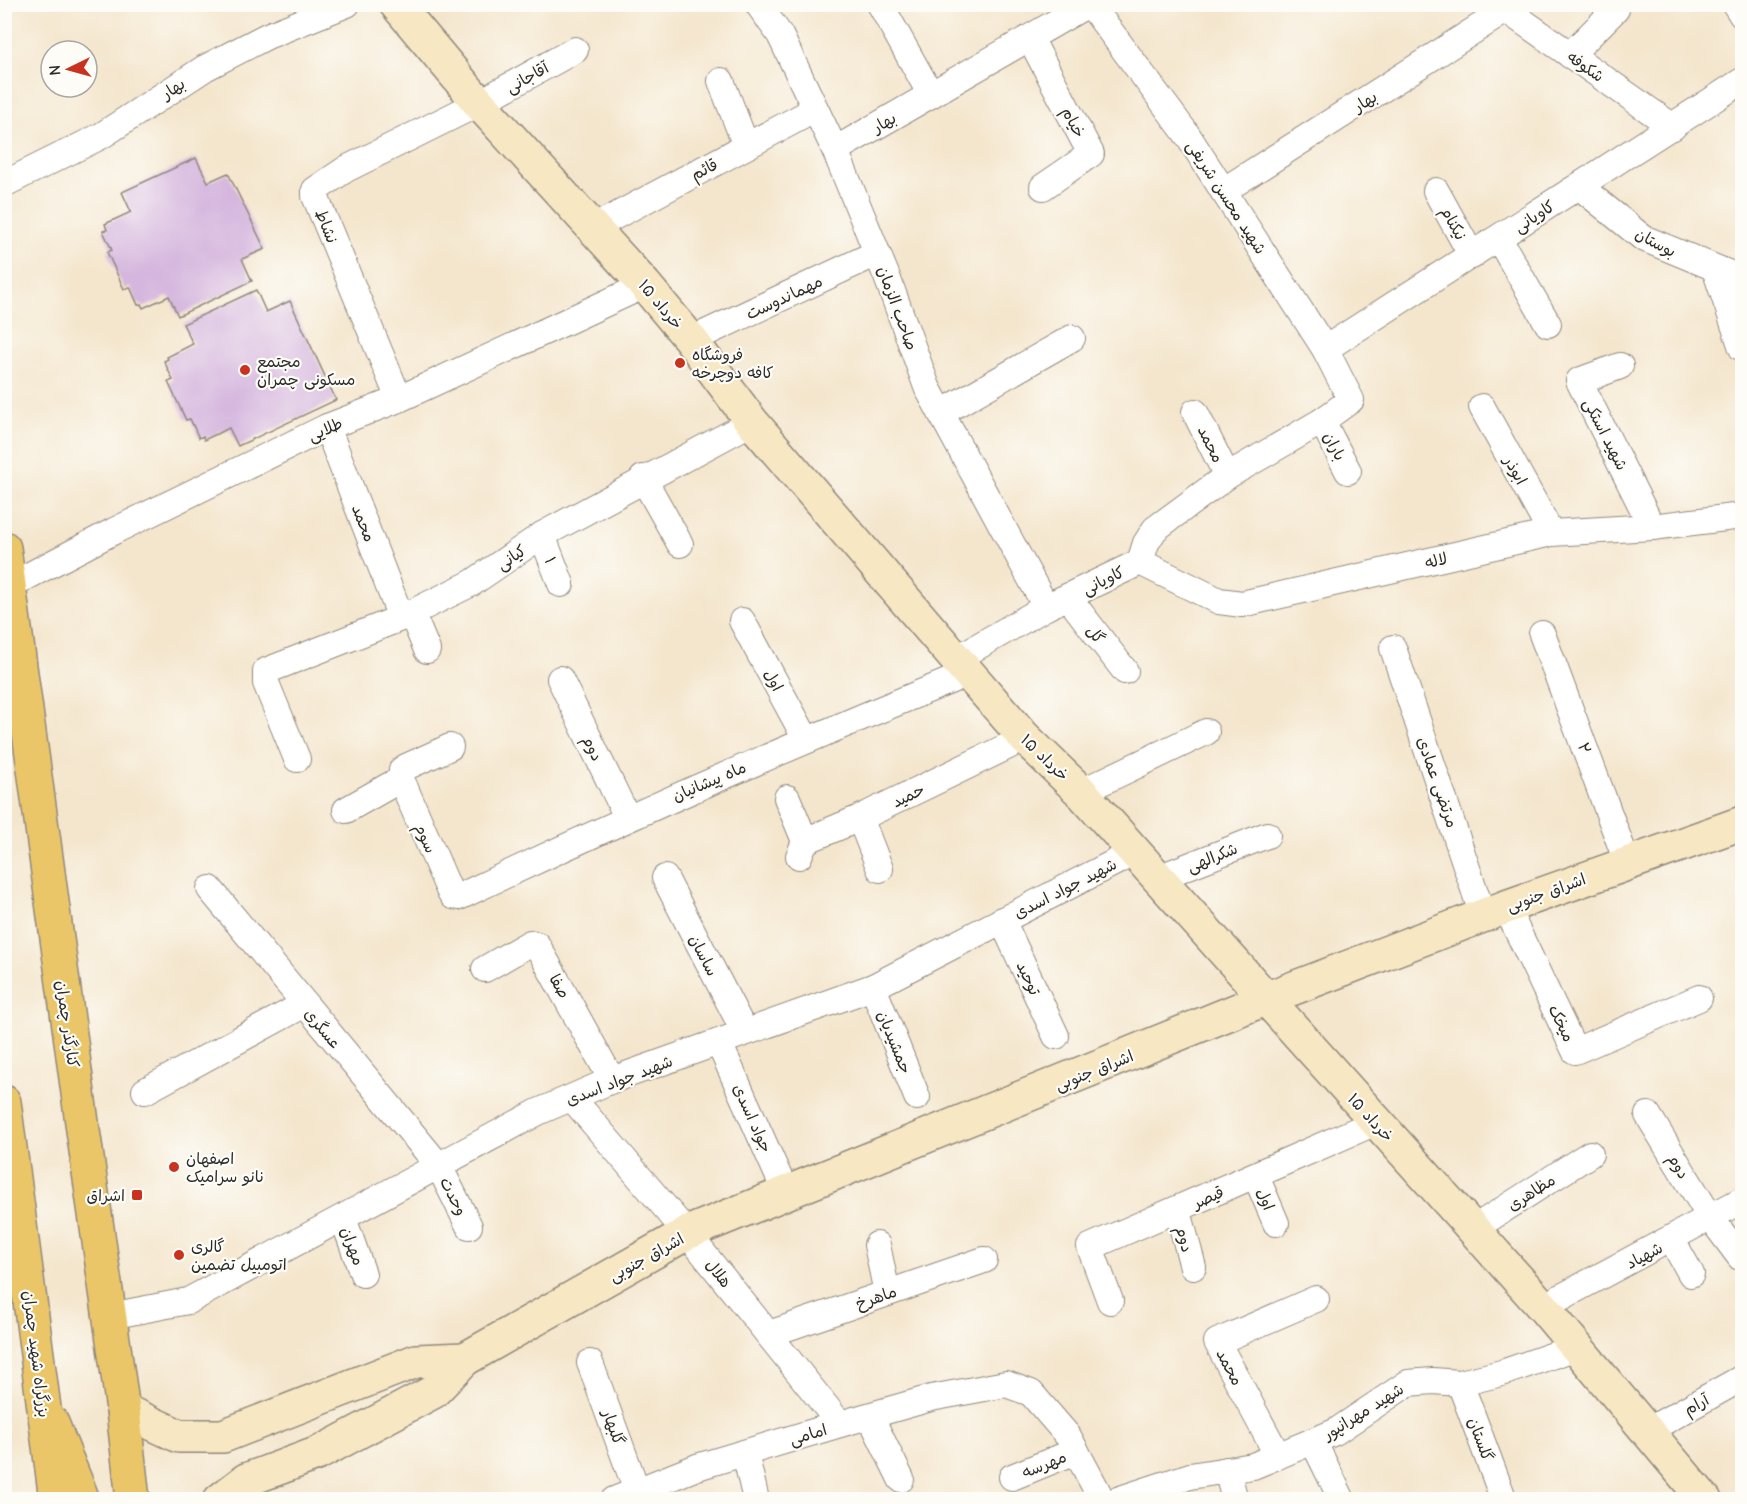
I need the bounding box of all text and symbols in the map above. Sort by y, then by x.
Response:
north arrow [39,39,99,99]
street label: شکوفه [1563,48,1607,87]
street label: آقاجانی [503,58,553,98]
text: N [46,64,64,76]
street label: بهار [157,75,189,104]
street label: بهار [1349,88,1381,117]
street label: خیام [1055,104,1089,142]
street label: بهار [868,109,900,138]
street label: شهید محسن شریفی [1182,137,1270,258]
street label: قائم [688,155,722,187]
street label: کاویانی [1511,197,1559,237]
street label: نیکنام [1434,204,1470,245]
street label: نشاط [311,207,341,246]
street label: بوستان [1632,225,1679,262]
street label: صاحب الزمان [874,264,921,353]
street label: مهماندوست [743,272,826,323]
street label: ۱۵ خرداد [634,276,686,333]
place label: فروشگاه کافه دوچرخه [692,345,774,383]
place label: مجتمع مسکونی چمران [257,353,355,390]
marker: فروشگاه کافه دوچرخه [673,356,687,370]
marker: مجتمع مسکونی چمران [238,363,252,377]
street label: شهید استکی [1578,396,1631,474]
street label: طلایی [305,414,346,446]
street label: محمد [1194,423,1227,466]
street label: باران [1319,429,1349,464]
street label: ابوذر [1498,451,1530,488]
street label: محمد [348,502,378,545]
street label: کیانی [493,541,530,575]
street label: لاله [1423,550,1449,572]
street label: ۱ [541,554,560,566]
street label: کاویانی [1080,563,1128,600]
street label: گل [1082,621,1109,647]
street label: اول [760,666,786,694]
street label: ۱۵ خرداد [1017,731,1072,785]
street label: دوم [576,733,606,765]
street label: مرتضی عمادی [1412,735,1461,830]
street label: ۲ [1574,740,1594,757]
street label: ماه پیشانیان [670,758,749,806]
street label: حمید [889,780,928,811]
street label: سوم [408,821,439,857]
street label: شکرالهی [1185,840,1241,877]
street label: شهید جواد اسدی [1011,855,1120,923]
street label: اشراق جنوبی [1504,870,1589,917]
street label: ساسان [685,932,721,979]
street label: توحید [1012,959,1044,999]
street label: صفا [545,971,573,1002]
street label: کنارگذر چمران [51,979,83,1069]
street label: میخک [1545,1002,1578,1045]
street label: عسگری [300,1004,345,1052]
street label: جمشیدیان [873,1008,915,1076]
street label: اشراق جنوبی [1053,1047,1137,1096]
street label: شهید جواد اسدی [563,1052,676,1111]
street label: جواد اسدی [728,1081,775,1156]
street label: ۱۵ خرداد [1344,1090,1397,1146]
place label: اصفهان نانو سرامیک [186,1150,265,1187]
street label: دوم [1661,1151,1693,1184]
marker: اصفهان نانو سرامیک [167,1160,181,1174]
street label: مظاهری [1504,1171,1559,1215]
street label: وحدت [436,1174,470,1219]
street label: قیصر [1188,1183,1227,1214]
street label: اول [1253,1186,1278,1213]
place label: اشراق [86,1187,125,1205]
marker: اشراق [130,1188,144,1202]
street label: دوم [1169,1224,1196,1255]
street label: مهران [337,1225,367,1268]
street label: اشراق جنوبی [606,1230,688,1287]
place label: گالری اتومبیل تضمین [191,1237,287,1275]
street label: شهیاد [1623,1239,1666,1273]
marker: گالری اتومبیل تضمین [172,1248,186,1262]
street label: هلال [702,1256,735,1291]
street label: ماهرخ [853,1283,899,1314]
street label: بزرگراه شهید چمران [18,1289,54,1419]
street label: محمد [1212,1346,1246,1389]
street label: شهید مهرانپور [1319,1380,1408,1445]
street label: آرام [1681,1390,1714,1422]
street label: گلبهار [598,1405,629,1448]
street label: گلستان [1464,1415,1497,1464]
street label: امامی [787,1421,830,1450]
street label: مهرسه [1020,1448,1069,1482]

